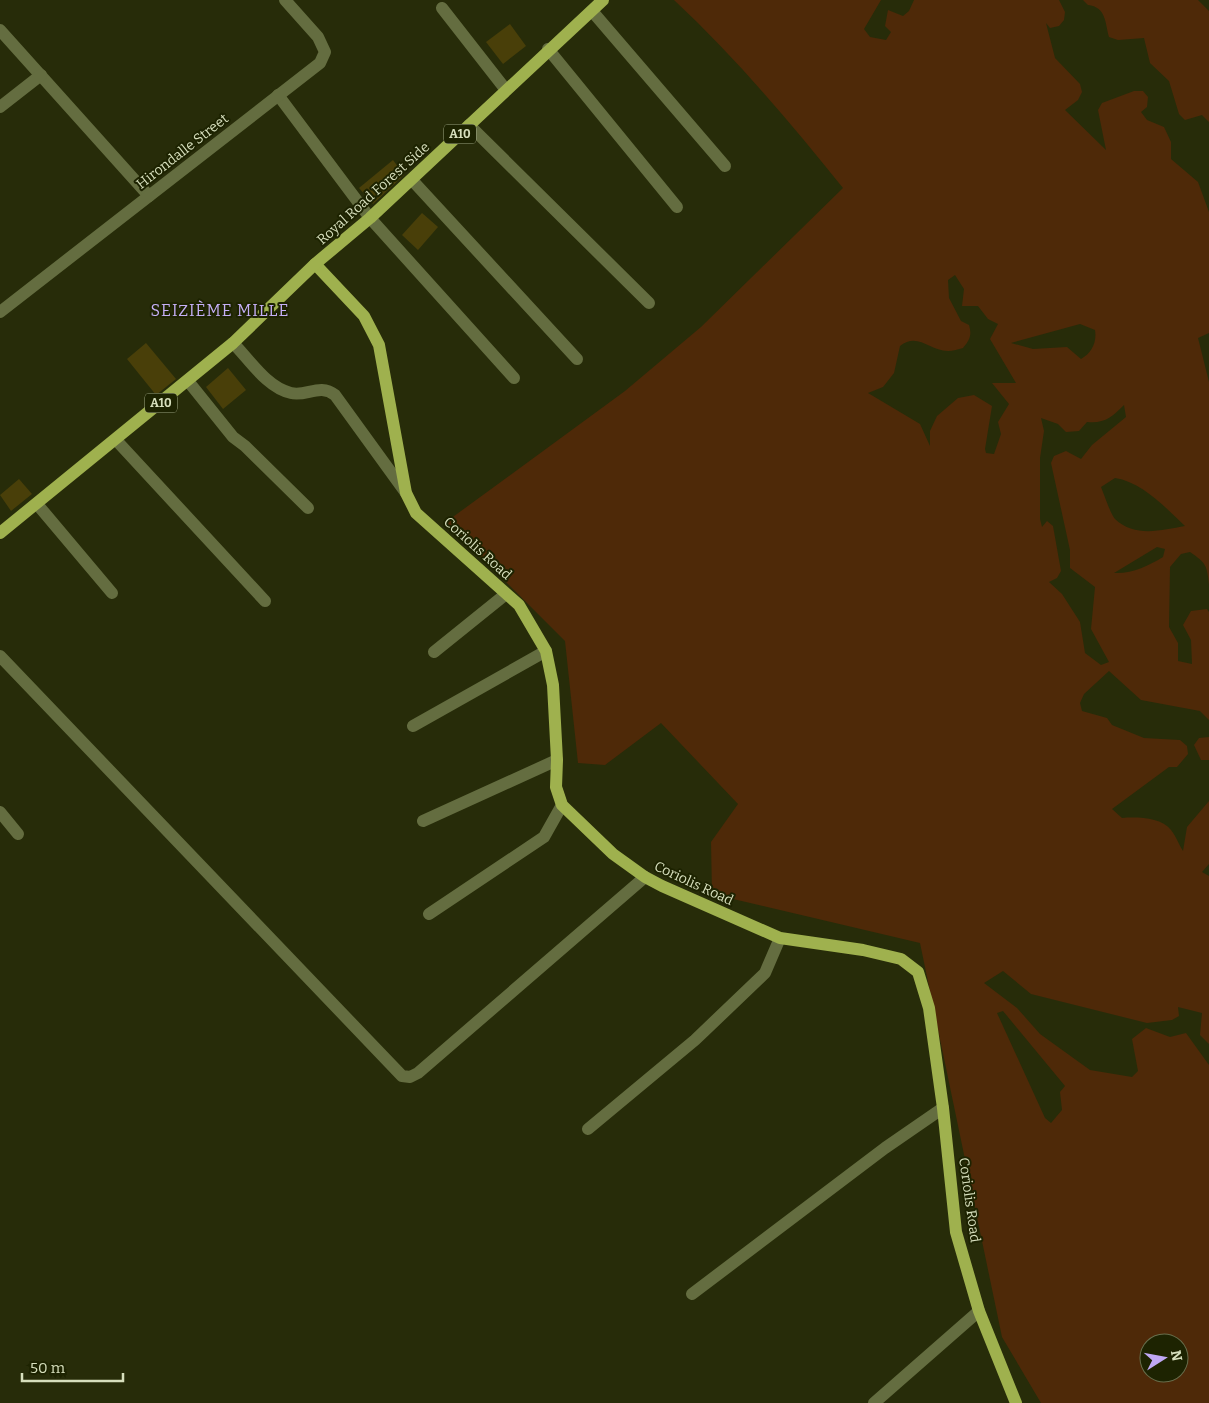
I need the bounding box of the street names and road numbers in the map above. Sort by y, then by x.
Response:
street label: Hirondalle Street [133,110,232,193]
road number: A10 [444,125,476,144]
street label: Royal Road Forest Side [314,138,433,248]
road number: A10 [145,393,177,412]
street label: Coriolis Road [440,513,515,583]
street label: Coriolis Road [651,858,736,909]
street label: Coriolis Road [955,1157,984,1244]

